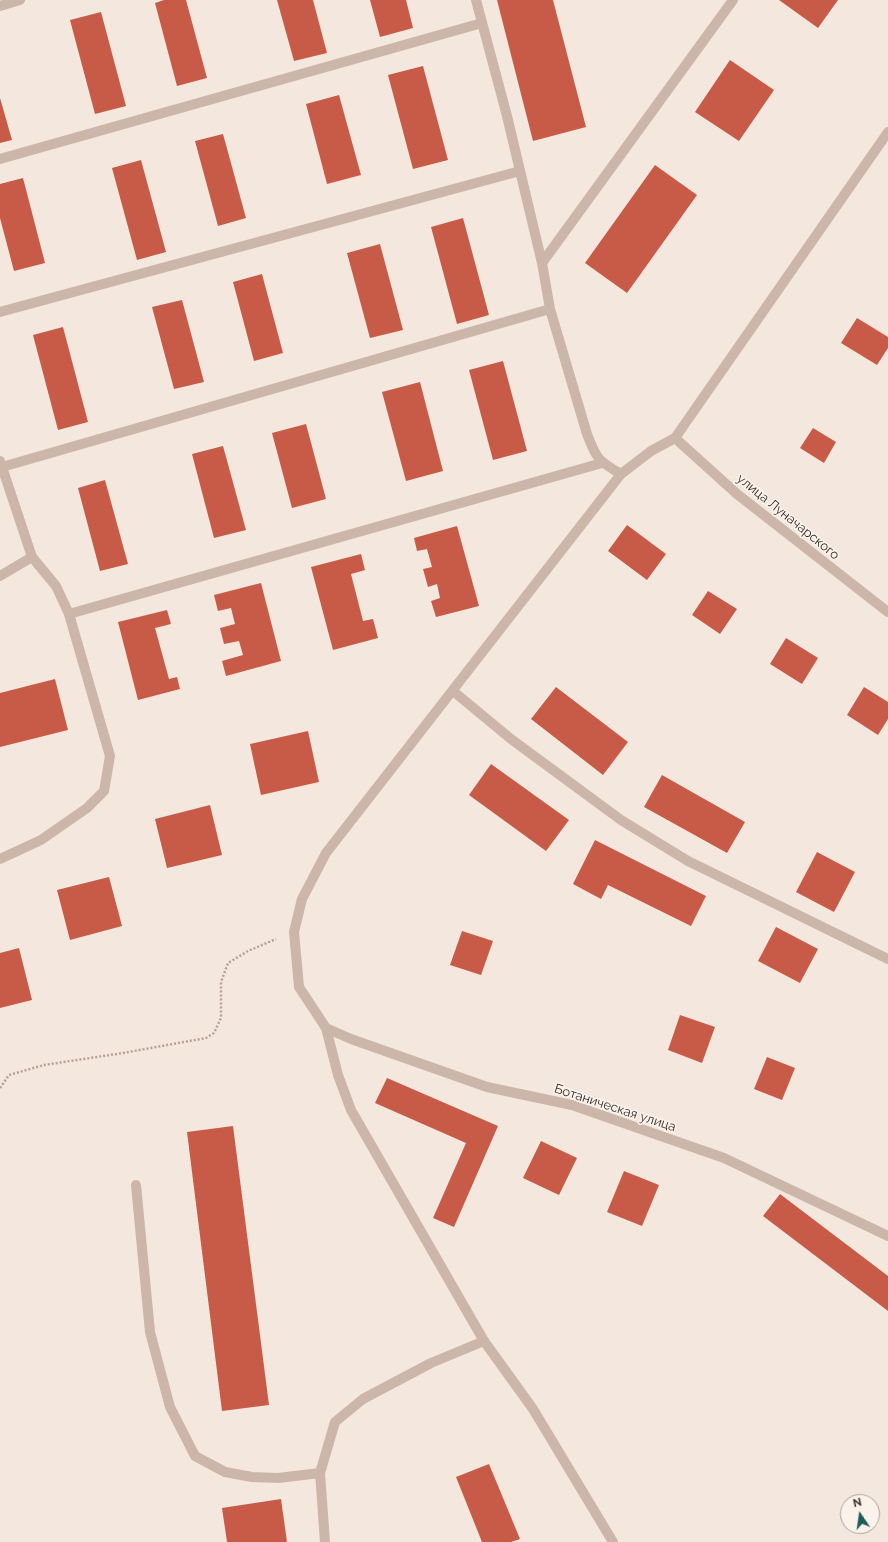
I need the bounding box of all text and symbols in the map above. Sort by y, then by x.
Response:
street label: улица Луначарского [734,471,842,563]
street label: Ботаническая улица [552,1081,678,1135]
north arrow [840,1494,880,1534]
text: N [852,1496,863,1510]

